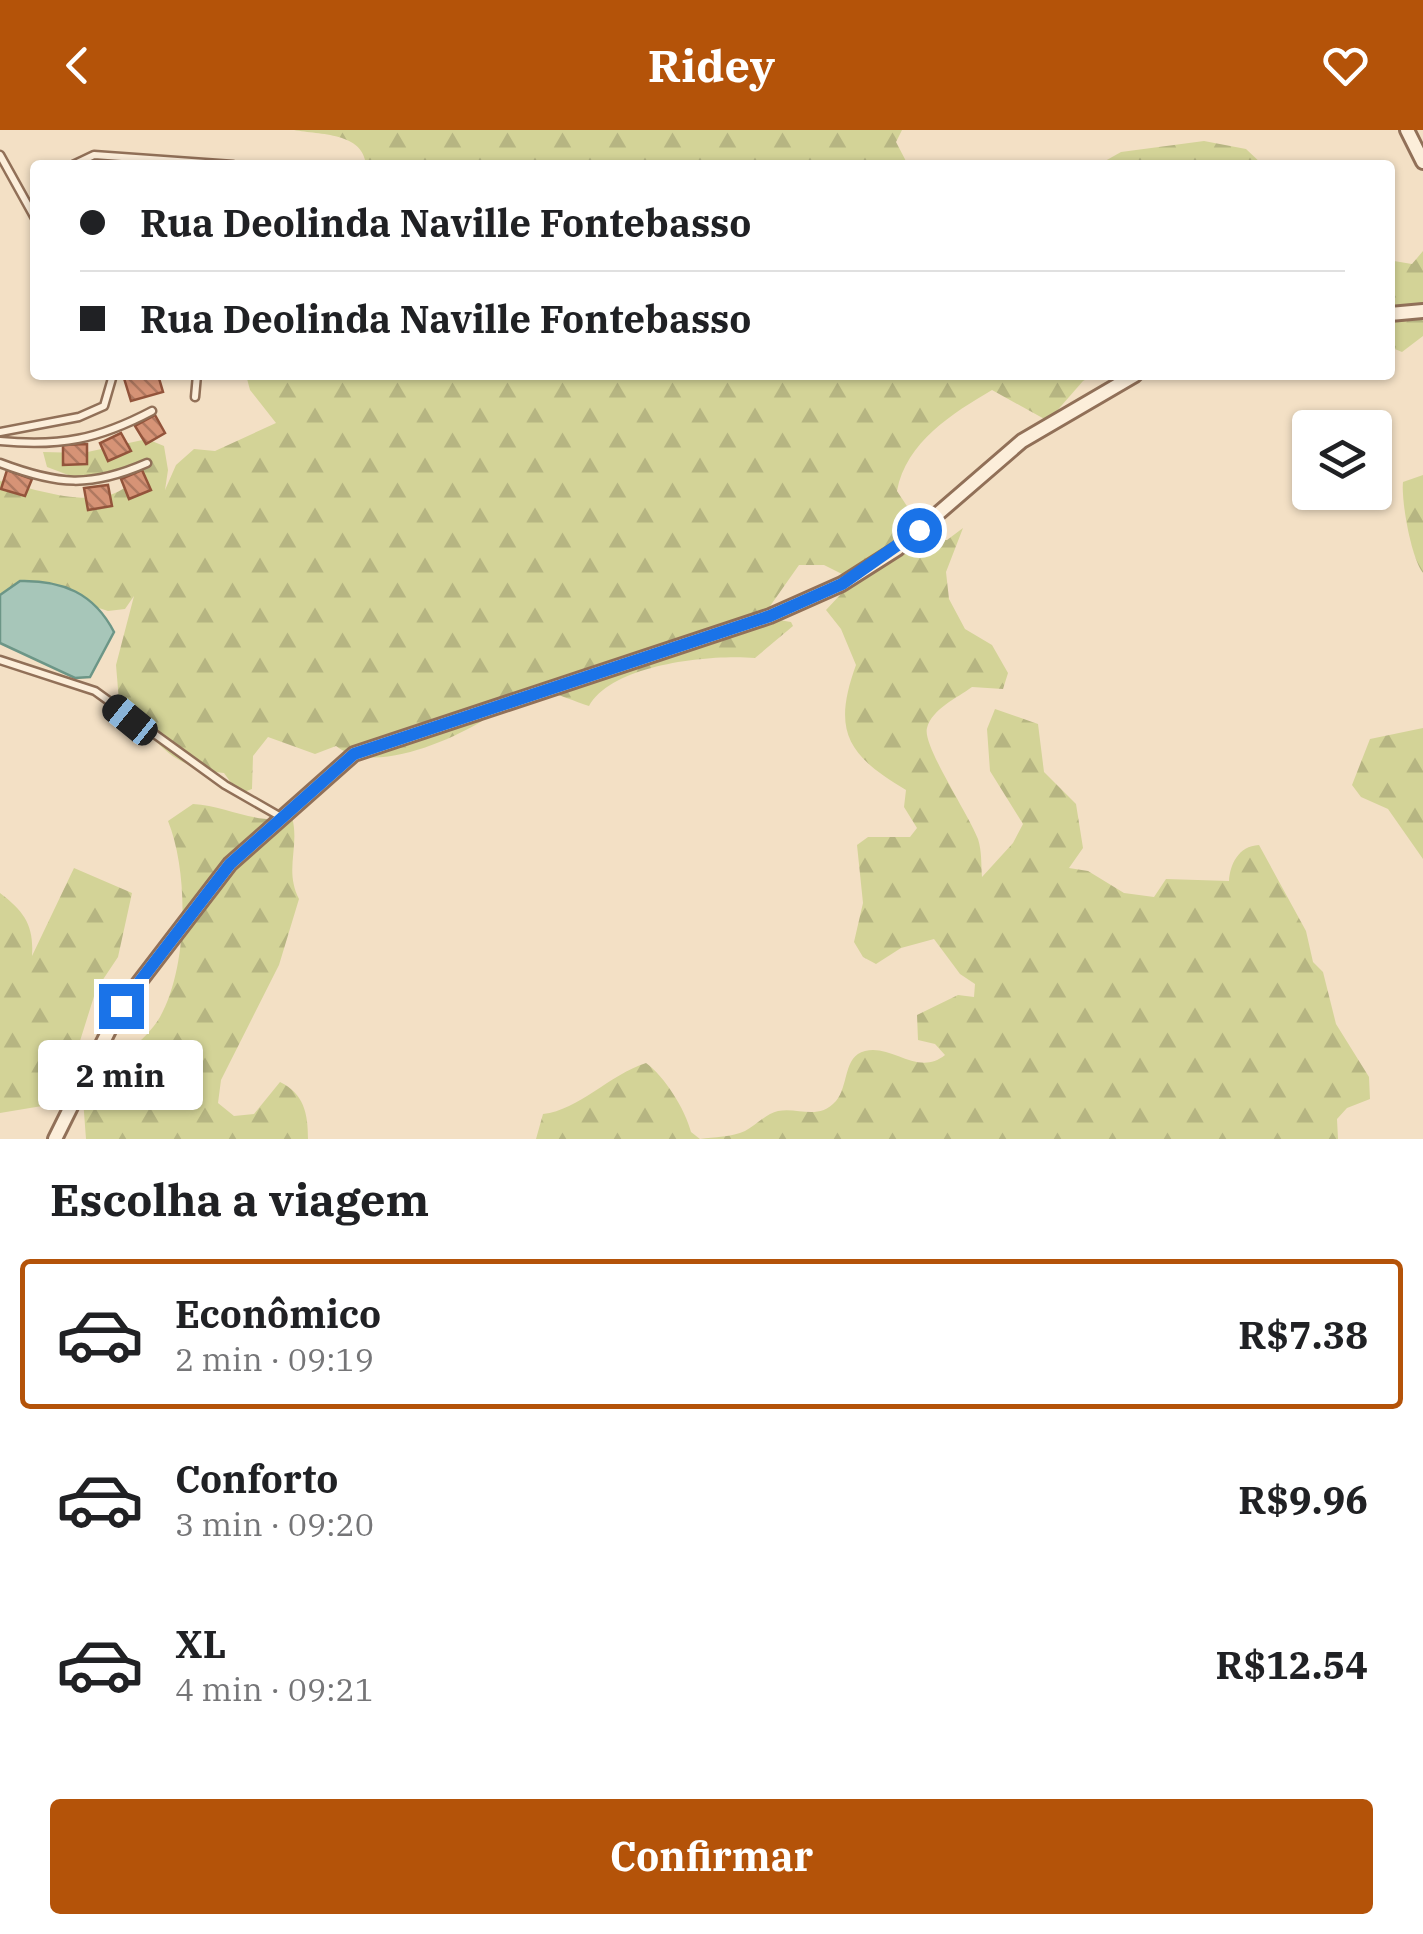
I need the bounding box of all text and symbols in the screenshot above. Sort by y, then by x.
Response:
text: Ridey [648,36,775,94]
icon: back [50,38,105,93]
icon: heart [1318,38,1373,93]
text: Rua Deolinda Naville Fontebasso [140,198,751,247]
text: Rua Deolinda Naville Fontebasso [140,294,751,343]
map controls [1292,410,1392,510]
button: layers [1292,410,1392,510]
route start [897,508,942,553]
car [97,689,163,751]
route end [99,984,144,1029]
callout: 2 min [38,1041,204,1111]
text: 2 min [76,1054,165,1096]
text: Escolha a viagem [50,1170,429,1228]
icon: car [55,1289,145,1379]
text: Econômico [175,1289,381,1338]
text: R$7.38 [1238,1310,1368,1359]
text: 2 min · 09:19 [175,1338,374,1380]
icon: car [55,1454,145,1544]
text: Conforto [175,1454,338,1503]
text: R$9.96 [1238,1475,1368,1524]
text: 3 min · 09:20 [175,1503,374,1545]
icon: car [55,1619,145,1709]
text: XL [175,1619,226,1668]
text: R$12.54 [1216,1640,1368,1689]
text: 4 min · 09:21 [175,1668,374,1710]
button: Confirmar [50,1799,1373,1914]

